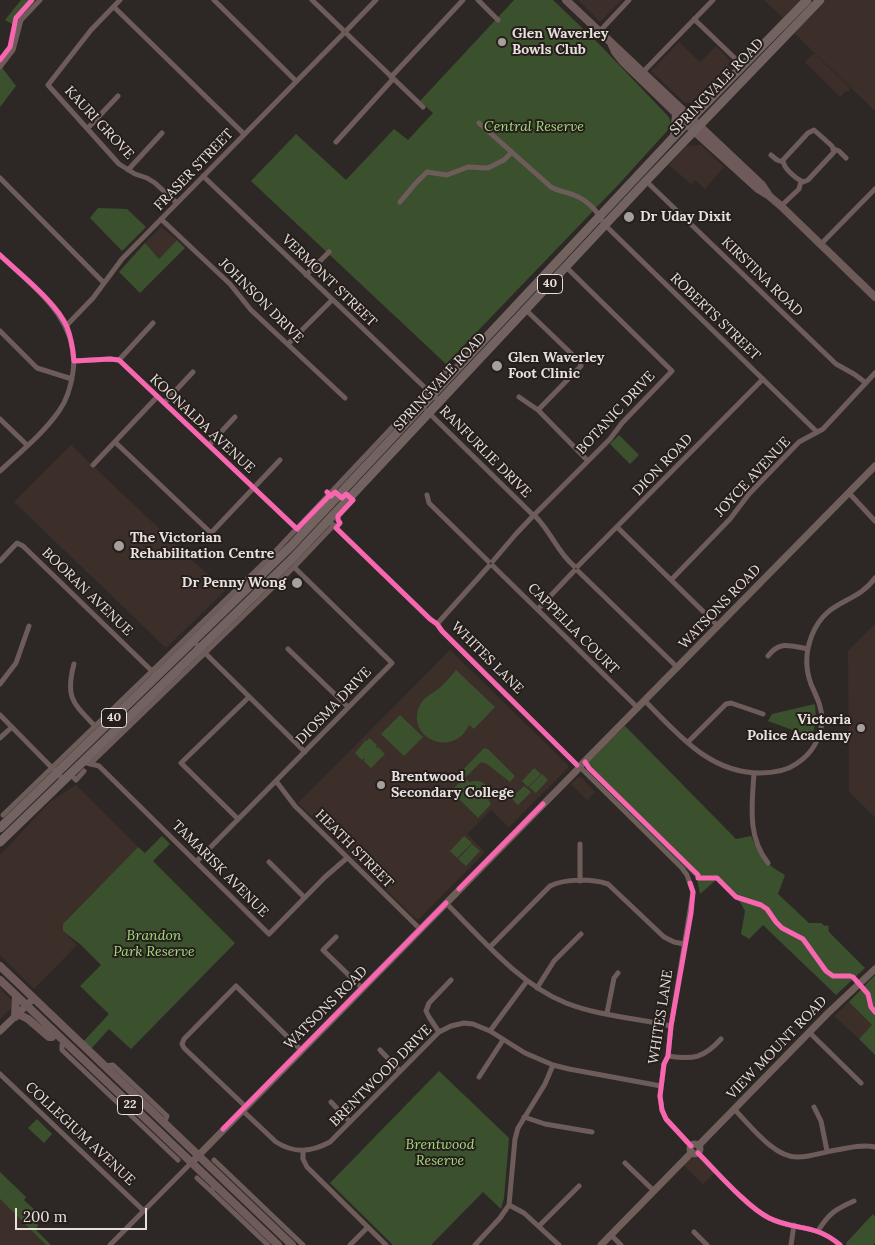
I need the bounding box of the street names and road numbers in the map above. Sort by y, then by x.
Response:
street label: SPRINGVALE ROAD [667,35,767,139]
street label: KAURI GROVE [61,83,137,163]
street label: FRASER STREET [151,126,237,214]
street label: VERMONT STREET [278,231,380,331]
street label: KIRSTINA ROAD [718,234,806,320]
street label: JOHNSON DRIVE [215,255,307,347]
street label: ROBERTS STREET [667,270,763,364]
road number: 40 [538,274,562,294]
street label: SPRINGVALE ROAD [390,330,490,434]
street label: BOTANIC DRIVE [573,368,659,458]
street label: KOONALDA AVENUE [146,371,258,477]
street label: RANFURLIE DRIVE [436,403,534,501]
street label: DION ROAD [629,431,697,499]
street label: JOYCE AVENUE [712,434,794,520]
street label: BOORAN AVENUE [38,544,136,640]
street label: WATSONS ROAD [675,561,765,653]
street label: CAPPELLA COURT [524,580,622,678]
street label: WHITES LANE [447,618,527,698]
street label: DIOSMA DRIVE [293,664,375,748]
road number: 40 [102,708,126,728]
street label: HEATH STREET [311,806,397,892]
street label: TAMARISK AVENUE [168,817,272,921]
street label: WATSONS ROAD [281,963,371,1053]
street label: WHITES LANE [645,969,677,1065]
street label: VIEW MOUNT ROAD [723,993,831,1103]
street label: BRENTWOOD DRIVE [327,1022,435,1130]
street label: COLLEGIUM AVENUE [22,1079,138,1189]
road number: 22 [118,1096,142,1114]

